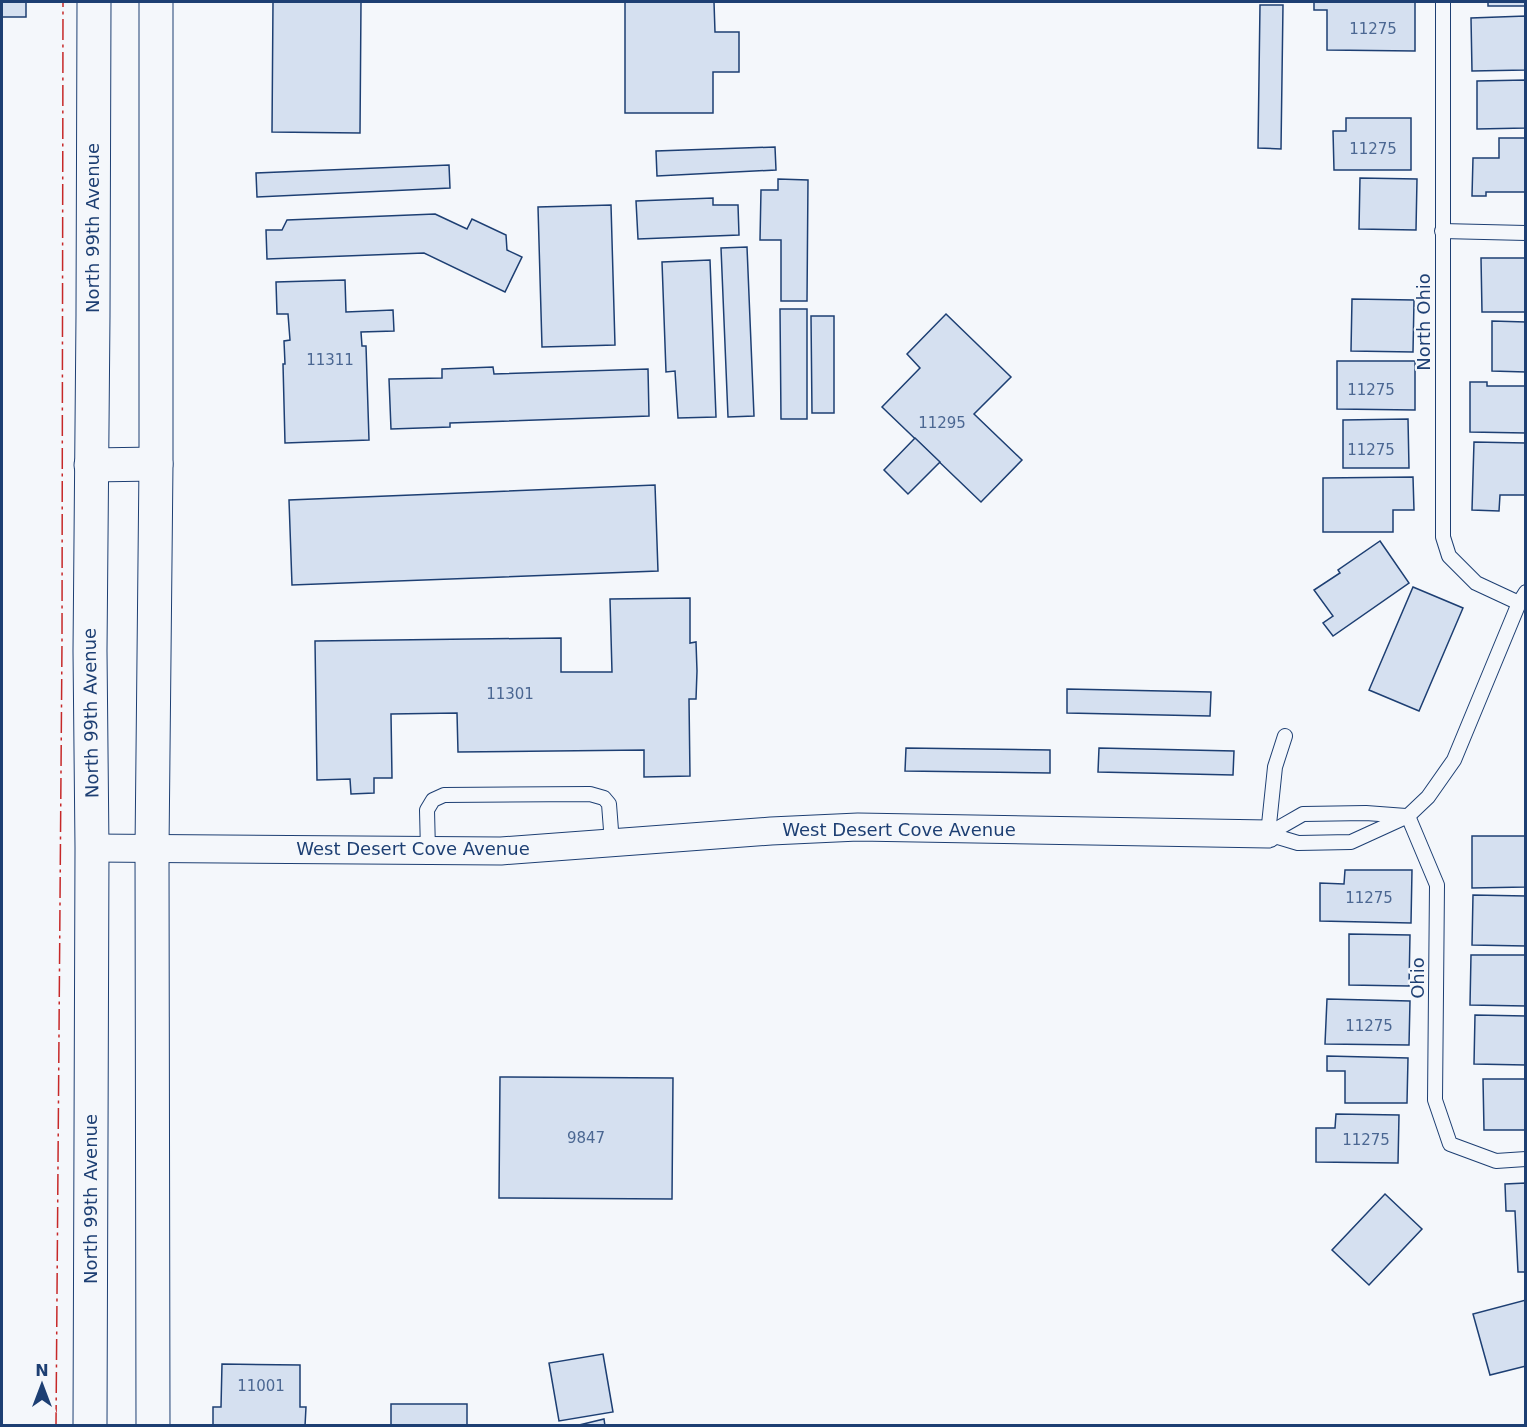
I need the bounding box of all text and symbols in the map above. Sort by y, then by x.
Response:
house number: 11275 [1349,20,1397,38]
house number: 11275 [1349,140,1397,158]
street label: North 99th Avenue [82,143,103,313]
street label: North Ohio [1413,273,1434,371]
house number: 11311 [306,351,354,369]
house number: 11275 [1347,381,1395,399]
house number: 11295 [918,414,966,432]
house number: 11275 [1347,441,1395,459]
street label: North 99th Avenue [79,628,102,798]
house number: 11301 [486,685,534,703]
street label: West Desert Cove Avenue [782,819,1016,840]
street label: West Desert Cove Avenue [296,838,530,859]
house number: 11275 [1345,889,1393,907]
street label: Ohio [1407,957,1428,999]
house number: 11275 [1345,1017,1393,1035]
street label: North 99th Avenue [80,1114,101,1284]
house number: 9847 [567,1129,605,1147]
house number: 11275 [1342,1131,1390,1149]
north arrow [12,1355,72,1415]
text: N [35,1361,49,1380]
house number: 11001 [237,1377,285,1395]

